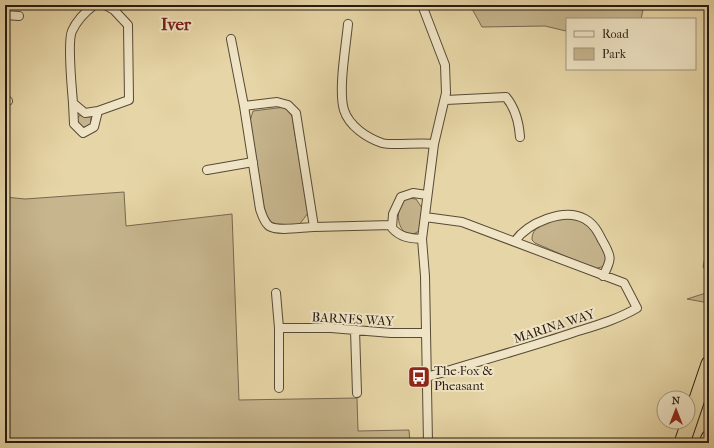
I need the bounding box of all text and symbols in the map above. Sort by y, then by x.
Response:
district label: Iver [161,14,192,34]
legend [566,18,696,70]
text: Road [602,27,629,41]
text: Park [602,47,627,61]
street label: MARINA WAY [512,305,598,346]
street label: BARNES WAY [311,309,396,329]
place label: The Fox & Pheasant [434,363,493,393]
bus stop icon: The Fox & Pheasant [406,364,432,390]
north arrow [656,390,696,430]
text: N [672,394,681,407]

